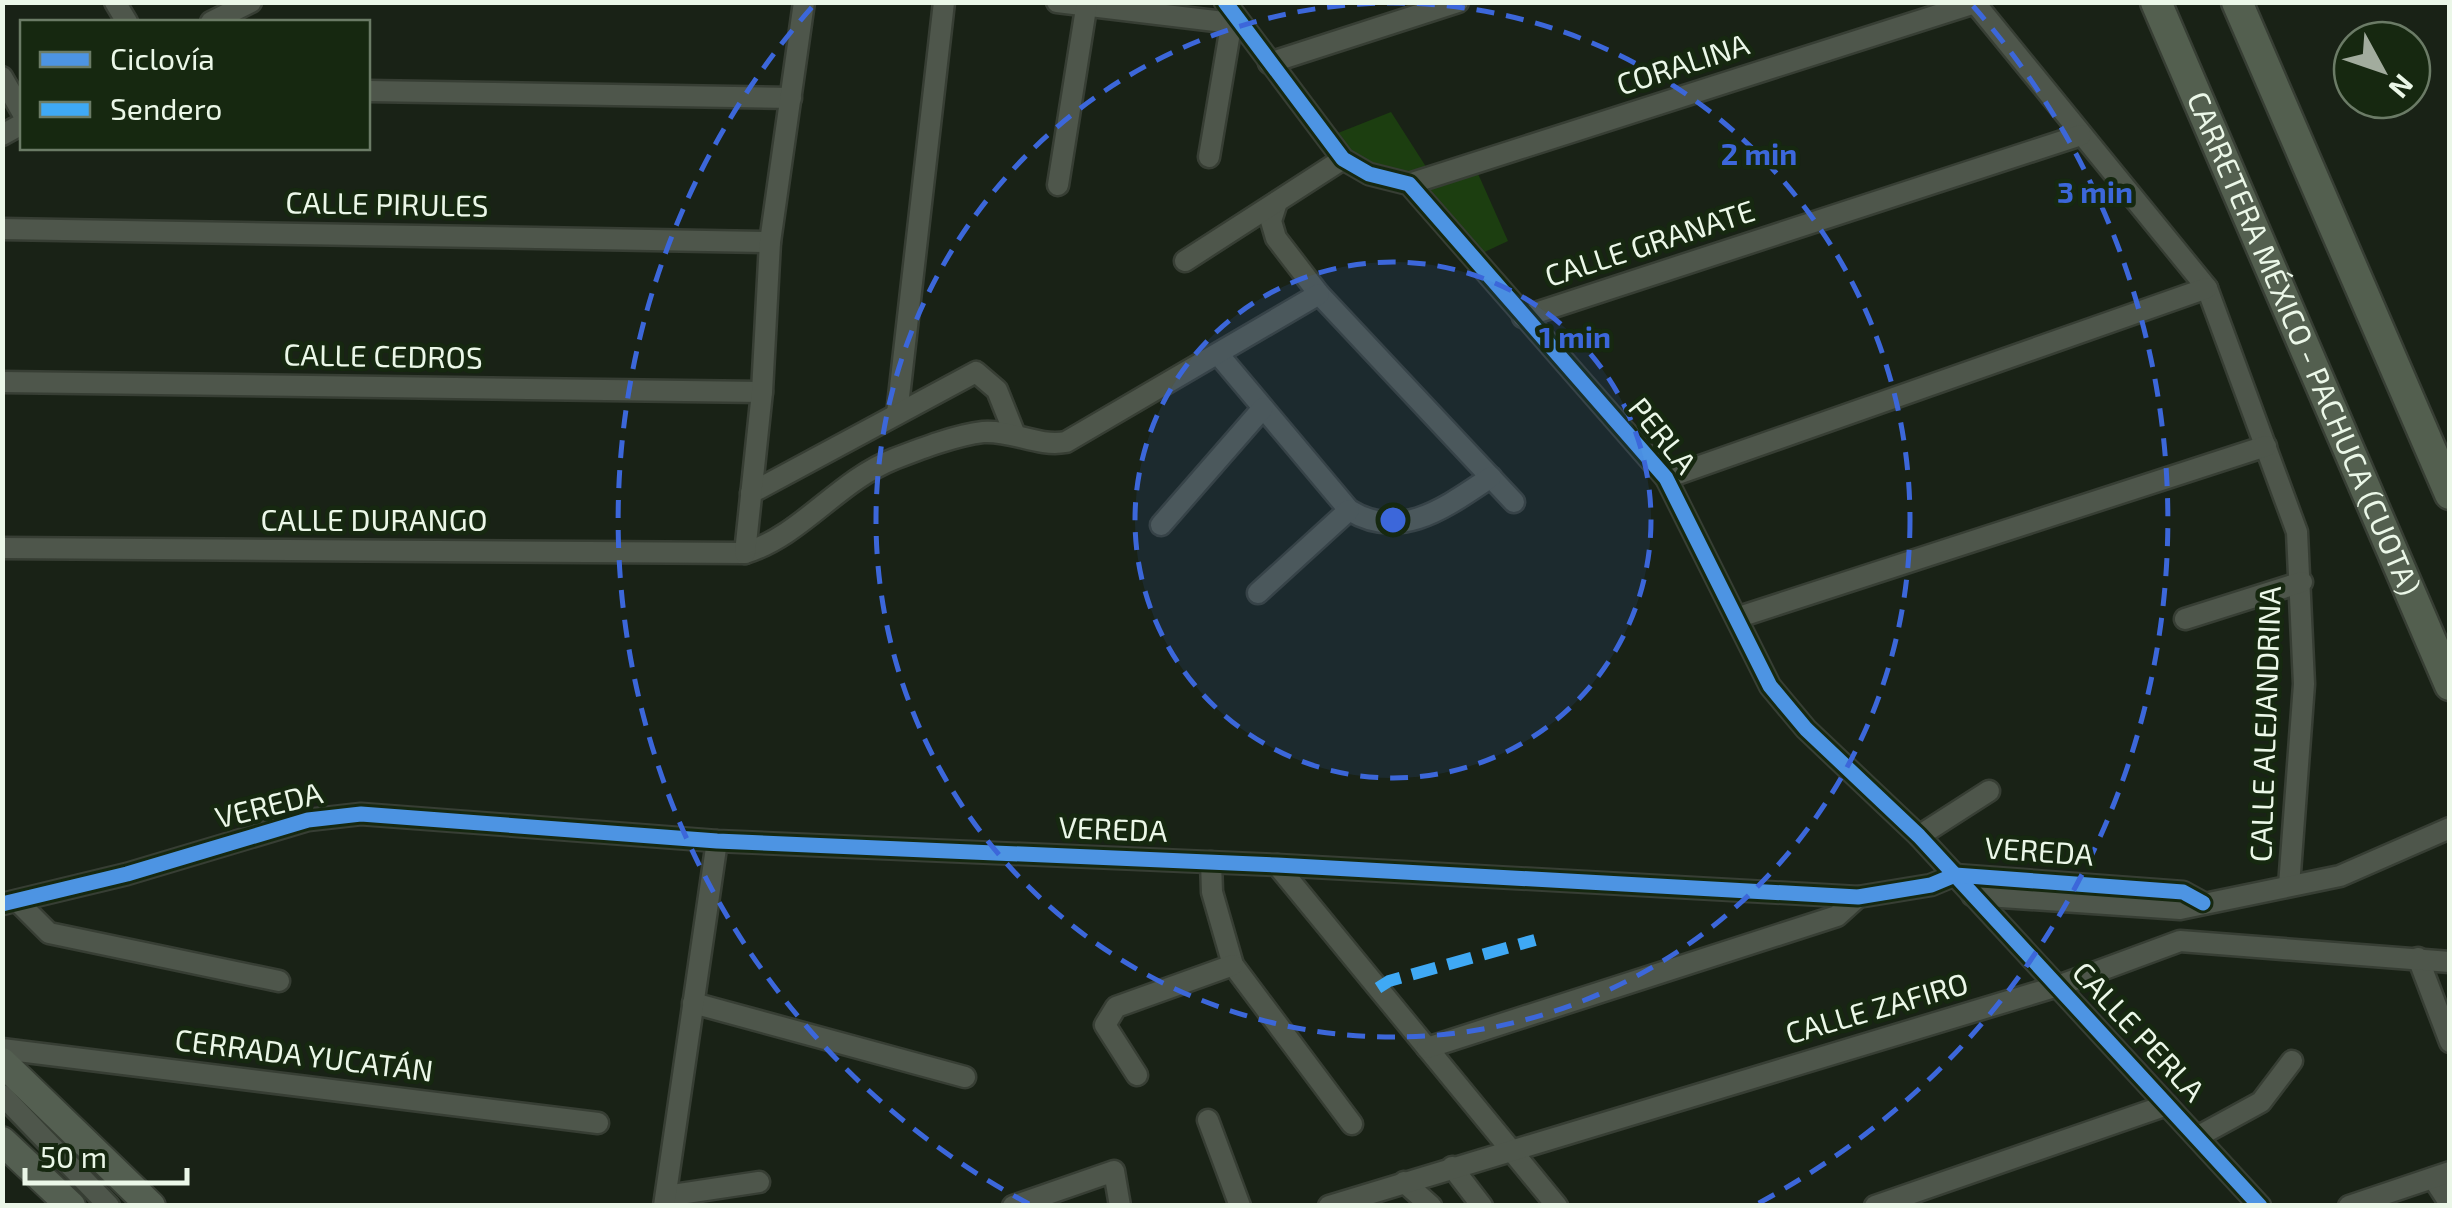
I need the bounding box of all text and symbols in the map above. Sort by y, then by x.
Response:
legend [20,20,370,150]
north arrow [2332,20,2432,120]
street label: CORALINA [1612,25,1753,101]
text: Ciclovía [110,40,215,76]
text: N [2382,68,2421,105]
street label: CARRETERA MÉXICO - PACHUCA (CUOTA) [2181,86,2429,600]
text: Sendero [110,90,222,126]
text: 2 min [1721,135,1797,171]
text: 3 min [2057,173,2133,209]
street label: CALLE PIRULES [285,183,489,223]
street label: CALLE GRANATE [1540,191,1759,293]
text: 1 min [1539,318,1611,354]
street label: CALLE CEDROS [283,335,483,375]
street label: PERLA [1622,390,1705,480]
street label: CALLE DURANGO [260,501,488,537]
centre of rings [1375,502,1411,538]
street label: CALLE ALEJANDRINA [2241,585,2287,863]
street label: VEREDA [211,773,326,835]
street label: VEREDA [1058,808,1168,848]
street label: VEREDA [1984,828,2095,872]
street label: CALLE PERLA [2066,954,2213,1108]
street label: CALLE ZAFIRO [1781,964,1972,1050]
street label: CERRADA YUCATÁN [173,1020,435,1088]
scale bar [25,1123,188,1185]
text: 50 m [40,1138,107,1174]

